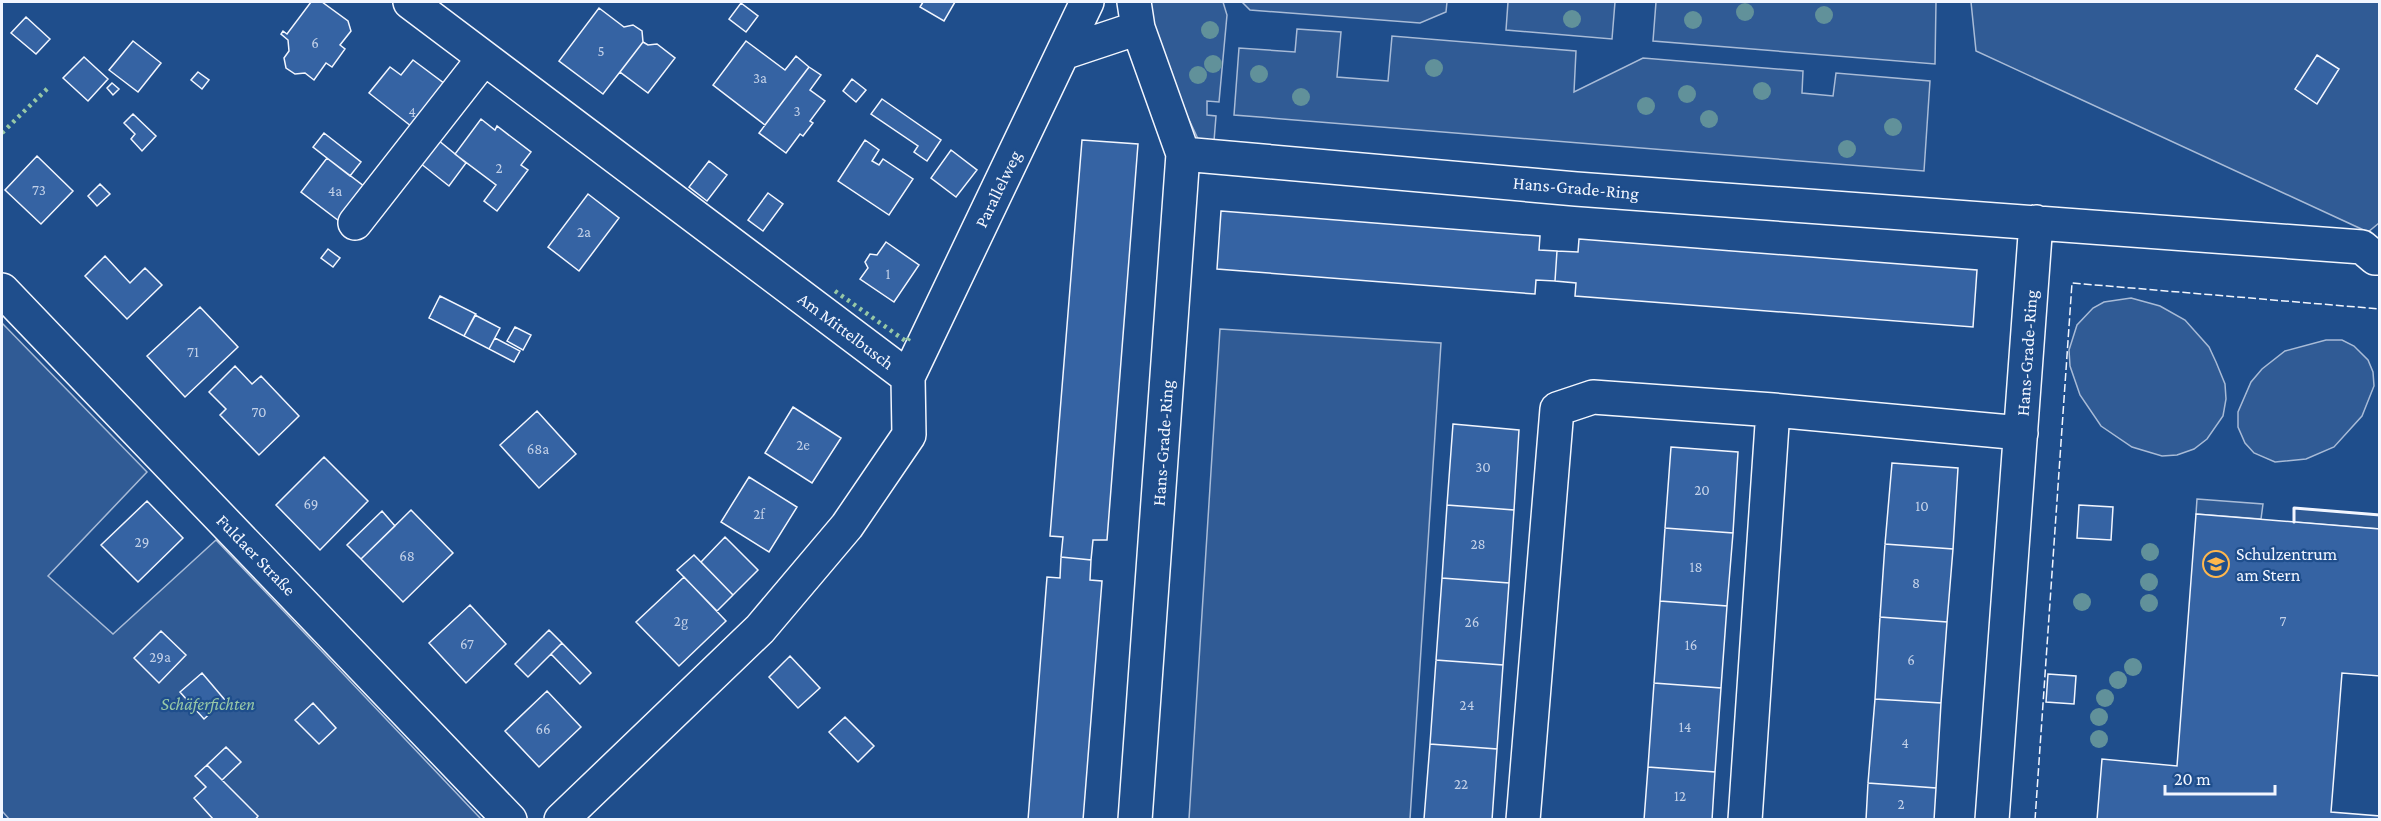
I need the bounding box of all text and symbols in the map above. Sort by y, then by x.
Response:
house number: 6 [311,35,319,51]
house number: 5 [597,43,605,59]
house number: 3a [753,70,767,86]
house number: 3 [793,103,801,119]
house number: 4 [408,104,416,120]
street label: Parallelweg [971,147,1025,231]
house number: 2 [495,160,503,176]
street label: Hans-Grade-Ring [1512,173,1640,203]
house number: 73 [32,182,46,198]
house number: 4a [328,183,342,199]
house number: 2a [577,224,591,240]
house number: 1 [886,266,891,282]
street label: Am Mittelbusch [794,288,898,374]
street label: Hans-Grade-Ring [2013,289,2041,417]
house number: 71 [187,344,199,360]
street label: Hans-Grade-Ring [1149,379,1177,507]
house number: 70 [251,404,267,420]
house number: 2e [796,437,810,453]
house number: 68a [527,441,549,457]
house number: 30 [1475,459,1491,475]
house number: 20 [1694,482,1710,498]
house number: 69 [304,496,318,512]
house number: 10 [1915,498,1929,514]
house number: 2f [753,506,766,522]
street label: Fuldaer Straße [212,510,300,600]
house number: 29 [135,534,149,550]
house number: 28 [1470,536,1486,552]
place label: Schulzentrum am Stern [2236,544,2338,585]
house number: 68 [399,548,415,564]
school or university icon: Schulzentrum am Stern [2201,549,2231,579]
house number: 18 [1689,559,1703,575]
house number: 8 [1912,575,1920,591]
house number: 2g [674,613,688,630]
house number: 7 [2280,613,2287,629]
house number: 26 [1465,614,1479,630]
house number: 67 [460,636,474,652]
house number: 16 [1685,637,1697,653]
house number: 29a [149,649,171,665]
house number: 6 [1907,652,1915,668]
park label: Schäferfichten [161,694,255,714]
house number: 24 [1460,697,1474,713]
house number: 14 [1679,719,1691,735]
house number: 66 [535,721,551,737]
house number: 4 [1901,735,1909,751]
scale bar [2165,758,2274,796]
text: 20 m [2174,769,2211,789]
house number: 22 [1454,776,1468,792]
house number: 12 [1674,788,1686,804]
house number: 2 [1897,796,1905,812]

